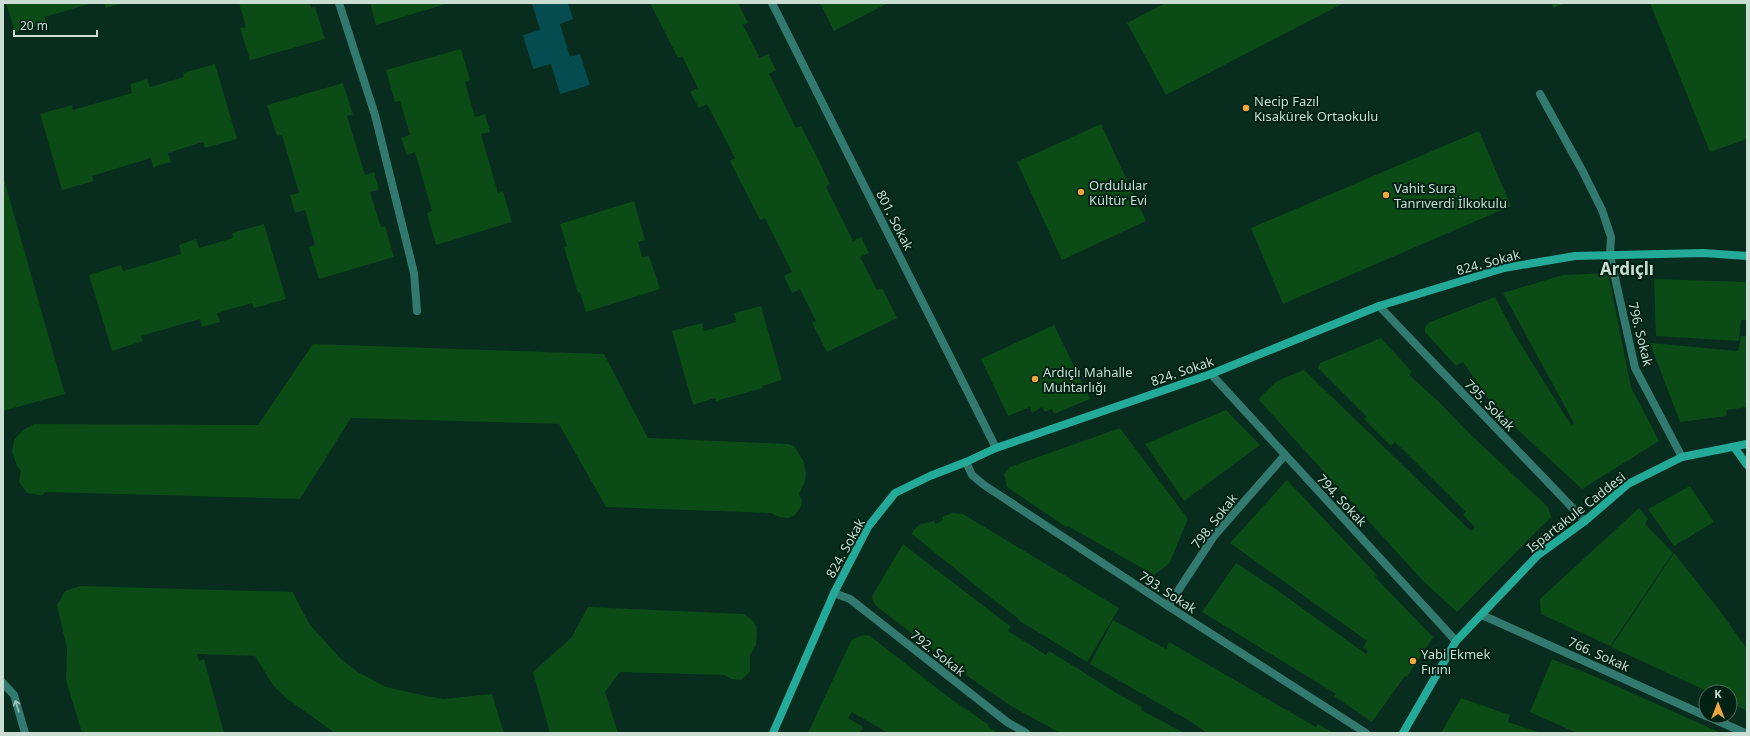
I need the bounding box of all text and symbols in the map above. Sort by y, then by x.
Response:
scale bar [14,12,97,38]
text: 20 m [20,17,48,34]
place label: Necip Fazıl Kısakürek Ortaokulu [1254,92,1378,125]
marker: Necip Fazıl Kısakürek Ortaokulu [1241,103,1251,113]
place label: Ordulular Kültür Evi [1089,176,1148,209]
place label: Vahit Sura Tanrıverdi İlkokulu [1394,179,1507,212]
street label: 801. Sokak [872,187,918,253]
marker: Ordulular Kültür Evi [1076,187,1086,197]
marker: Vahit Sura Tanrıverdi İlkokulu [1381,190,1391,200]
street label: 824. Sokak [1454,245,1522,279]
district label: Ardıçlı [1600,257,1654,280]
street label: 796. Sokak [1624,300,1658,368]
street label: 824. Sokak [1148,352,1216,390]
place label: Ardıçlı Mahalle Muhtarlığı [1043,363,1133,396]
marker: Ardıçlı Mahalle Muhtarlığı [1030,374,1040,384]
street label: 795. Sokak [1461,375,1519,435]
street label: Ispartakule Caddesi [1523,468,1629,556]
street label: 794. Sokak [1313,470,1371,530]
street label: 798. Sokak [1187,490,1241,552]
street label: 824. Sokak [821,515,869,581]
street label: 793. Sokak [1136,567,1200,617]
street label: 792. Sokak [907,626,969,680]
street label: 766. Sokak [1565,632,1633,676]
place label: Yabi Ekmek Fırını [1421,645,1490,678]
marker: Yabi Ekmek Fırını [1408,656,1418,666]
north arrow [1698,684,1738,724]
text: K [1714,686,1722,701]
one-way arrow [13,700,20,713]

